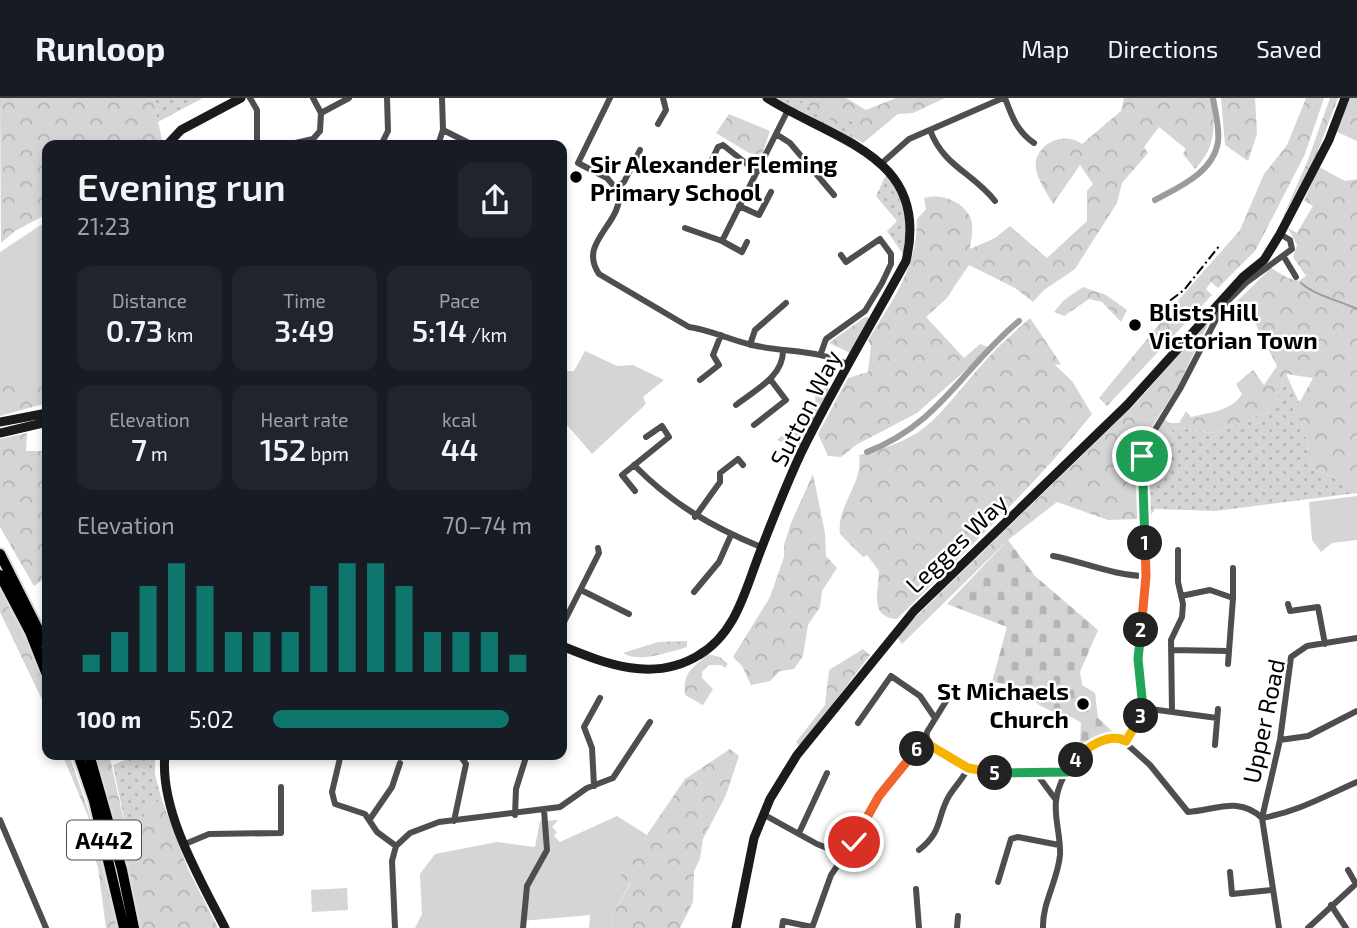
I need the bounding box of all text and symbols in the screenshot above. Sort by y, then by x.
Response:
text: Runloop [35,28,165,68]
text: Map [1021,34,1069,63]
text: Directions [1107,34,1218,63]
text: Saved [1256,34,1322,63]
place label: Sir Alexander Fleming Primary School [590,149,838,206]
text: Evening run [77,163,286,209]
button: share [458,163,532,237]
marker: Sir Alexander Fleming Primary School [568,169,584,185]
text: 21:23 [77,212,130,240]
text: Distance [112,289,187,312]
text: Time [283,289,326,312]
text: Pace [439,289,480,312]
place label: Blists Hill Victorian Town [1149,297,1318,354]
text: 0.73 [106,312,163,348]
text: 3:49 [274,312,335,348]
text: 5:14 [412,312,467,348]
marker: Blists Hill Victorian Town [1127,317,1143,333]
text: km [163,323,193,346]
text: /km [467,323,507,346]
street label: Sutton Way [763,345,847,471]
text: Elevation [109,408,190,431]
text: Heart rate [261,408,348,431]
text: kcal [442,408,477,431]
pin [1112,426,1172,486]
text: 7 [131,431,147,467]
text: 152 [260,431,306,467]
text: 44 [441,431,478,467]
icon: arrive [1123,437,1161,475]
text: m [147,442,168,465]
text: bpm [306,442,349,465]
street label: Legges Way [899,487,1013,599]
text: Elevation [77,511,175,539]
text: 70–74 m [443,511,532,539]
pin: 1 [1128,526,1162,560]
text: 1 [1140,531,1149,554]
pin: 2 [1124,612,1158,648]
text: 2 [1135,618,1146,641]
street label: Upper Road [1236,656,1290,786]
place label: St Michaels Church [937,676,1069,733]
marker: St Michaels Church [1075,696,1091,712]
pin: 3 [1124,698,1158,734]
text: 3 [1135,704,1146,727]
text: 100 m [77,705,141,733]
text: 5:02 [189,705,234,733]
pin: 6 [900,732,934,766]
text: 6 [911,737,922,760]
pin: 4 [1058,742,1094,778]
text: 4 [1069,748,1082,771]
pin: 5 [978,756,1012,790]
text: 5 [989,761,1000,784]
pin [824,812,884,872]
road number: A442 [67,820,141,860]
icon: check [835,823,873,861]

